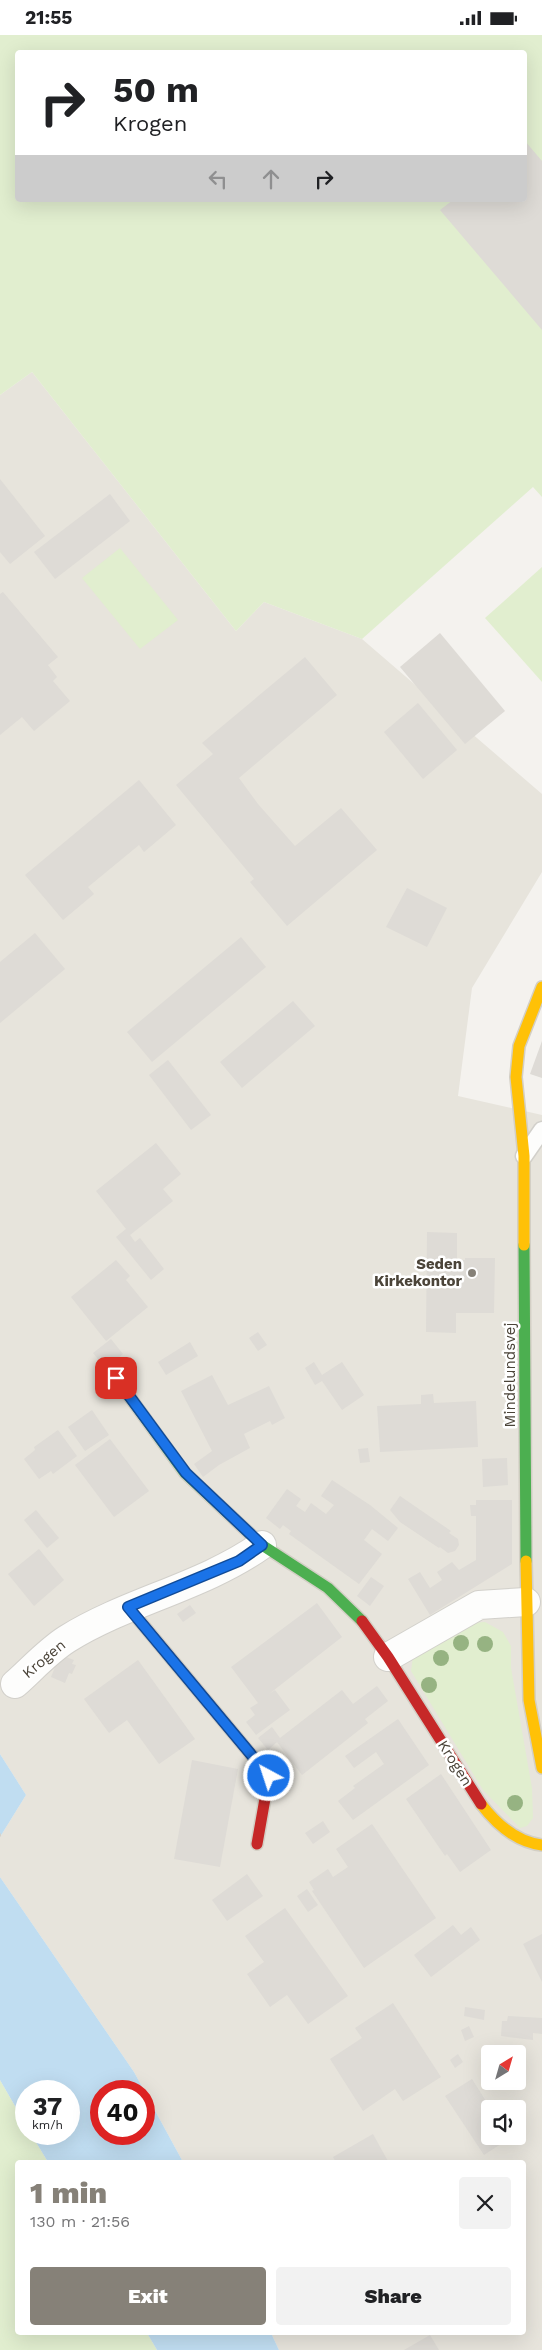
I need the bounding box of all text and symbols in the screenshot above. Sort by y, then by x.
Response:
text: 21:55 [25,6,72,29]
text: 50 m [113,69,199,111]
icon: right [30,70,95,135]
text: Krogen [113,111,187,136]
icon: left [204,165,232,193]
icon: ahead [257,165,285,193]
icon: right [310,165,338,193]
place label: Seden Kirkekontor [374,1255,463,1290]
marker: Seden Kirkekontor [466,1267,478,1279]
street label: Mindelundsvej [501,1323,519,1427]
pin [95,1357,137,1399]
icon: arrive [102,1364,130,1392]
street label: Krogen [19,1636,69,1682]
street label: Krogen [434,1737,476,1789]
position arrow [242,1749,294,1801]
north arrow [481,2045,526,2090]
map controls [481,2045,526,2145]
speed limit sign: 40 [90,2080,155,2145]
text: 37 [33,2092,62,2121]
button: sound [481,2100,526,2145]
text: km/h [32,2118,63,2132]
text: 1 min [30,2175,107,2210]
button: close [459,2177,511,2229]
text: 130 m · 21:56 [30,2212,130,2231]
button: Exit [30,2267,266,2325]
button: Share [276,2267,511,2325]

